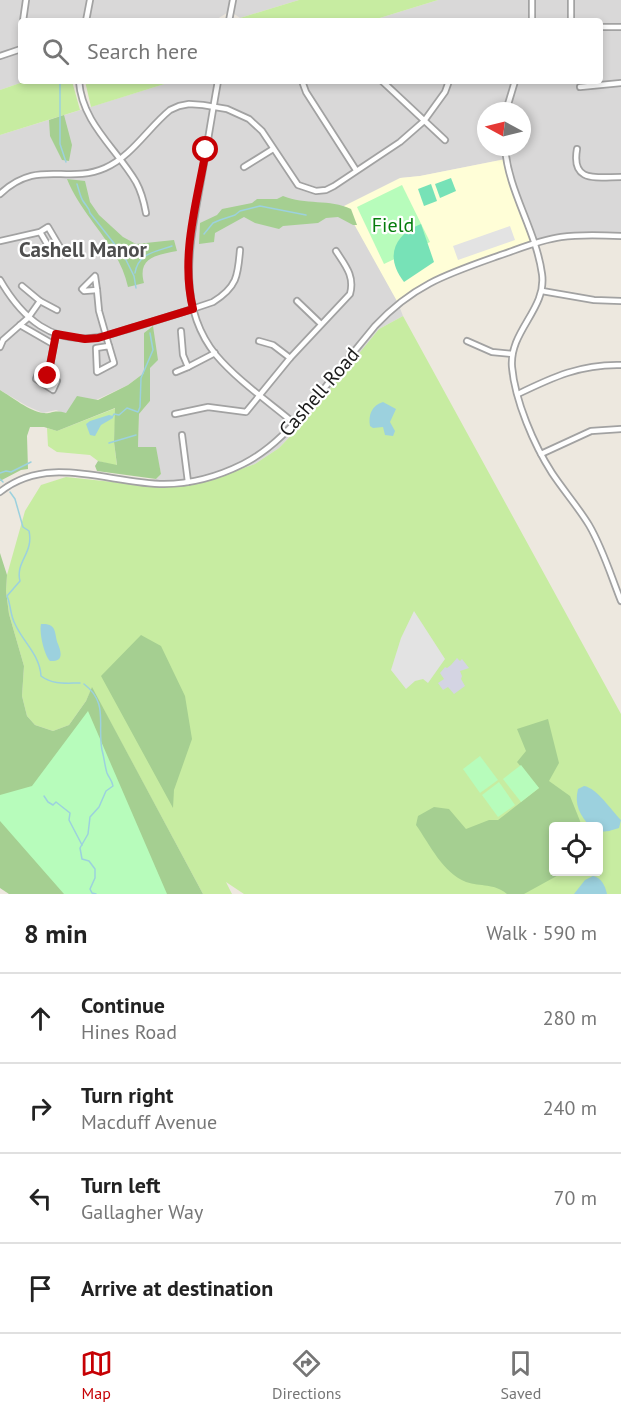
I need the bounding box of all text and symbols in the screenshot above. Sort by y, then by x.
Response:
search box [18,18,603,84]
icon: search [39,35,72,68]
text: Search here [87,37,198,65]
north arrow [477,102,531,156]
route start [192,136,218,162]
park label: Field [372,212,414,238]
district label: Cashell Manor [19,236,148,263]
street label: Cashell Road [273,342,365,442]
route end [34,362,60,388]
map controls [549,822,603,876]
button: locate [549,822,603,876]
text: 8 min [24,917,87,950]
text: Walk · 590 m [486,920,597,946]
text: Continue [81,991,165,1019]
icon: ahead [24,1002,57,1035]
text: 280 m [543,1005,597,1031]
text: Hines Road [81,1019,177,1045]
text: Turn right [81,1081,173,1109]
icon: right [24,1092,57,1125]
text: 240 m [543,1095,597,1121]
text: Macduff Avenue [81,1109,217,1135]
text: Turn left [81,1171,161,1199]
icon: left [24,1182,57,1215]
text: 70 m [554,1185,597,1211]
text: Gallagher Way [81,1199,203,1225]
icon: arrive [24,1272,57,1305]
text: Arrive at destination [81,1274,273,1302]
tab: Map [80,1347,113,1403]
tab: Directions [272,1347,341,1403]
tab: Saved [501,1347,541,1403]

